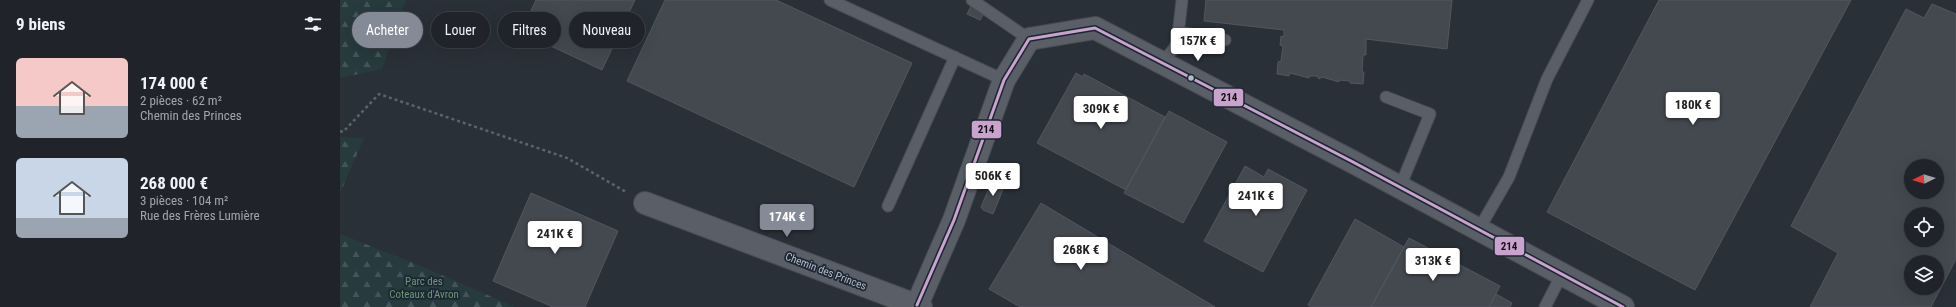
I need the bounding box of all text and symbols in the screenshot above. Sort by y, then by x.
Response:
chip: Acheter [352,12,423,48]
chip: Louer [431,12,490,48]
chip: Filtres [498,12,561,48]
chip: Nouveau [569,12,645,48]
icon: filters [302,13,324,35]
text: 9 biens [16,14,65,34]
pin: 157K € [1165,28,1231,62]
text: 157K € [1180,33,1216,48]
text: 174 000 € [140,73,208,93]
unlabelled marker [1186,73,1196,83]
icon: home [48,74,96,122]
line badge: 214 [1213,88,1244,107]
text: 214 [1221,91,1238,104]
pin: 180K € [1660,92,1726,126]
text: 2 pièces · 62 m² [140,93,222,108]
pin: 309K € [1068,96,1134,130]
text: 180K € [1675,97,1711,112]
text: 309K € [1083,101,1119,116]
text: Chemin des Princes [140,108,242,123]
line badge: 214 [971,120,1002,139]
text: 214 [978,123,995,136]
north arrow [1904,159,1944,199]
map controls [1904,159,1944,295]
pin: 506K € [960,163,1026,197]
text: 506K € [975,168,1011,183]
text: 268 000 € [140,173,208,193]
icon: home [48,174,96,222]
pin: 241K € [1223,183,1289,217]
text: 241K € [1238,188,1274,203]
text: 3 pièces · 104 m² [140,193,228,208]
pin: 174K € [754,204,820,238]
button: locate [1904,207,1944,247]
text: Rue des Frères Lumière [140,208,260,223]
text: 174K € [769,209,805,224]
pin: 241K € [522,221,588,255]
text: 241K € [537,226,573,241]
line badge: 214 [1494,236,1525,256]
pin: 268K € [1048,237,1114,271]
text: 214 [1501,240,1518,253]
text: 268K € [1063,242,1099,257]
pin: 313K € [1400,248,1466,282]
street label: Chemin des Princes [783,250,868,293]
text: 313K € [1415,253,1451,268]
button: layers [1904,255,1944,295]
park label: Parc des Coteaux d'Avron [389,275,459,301]

